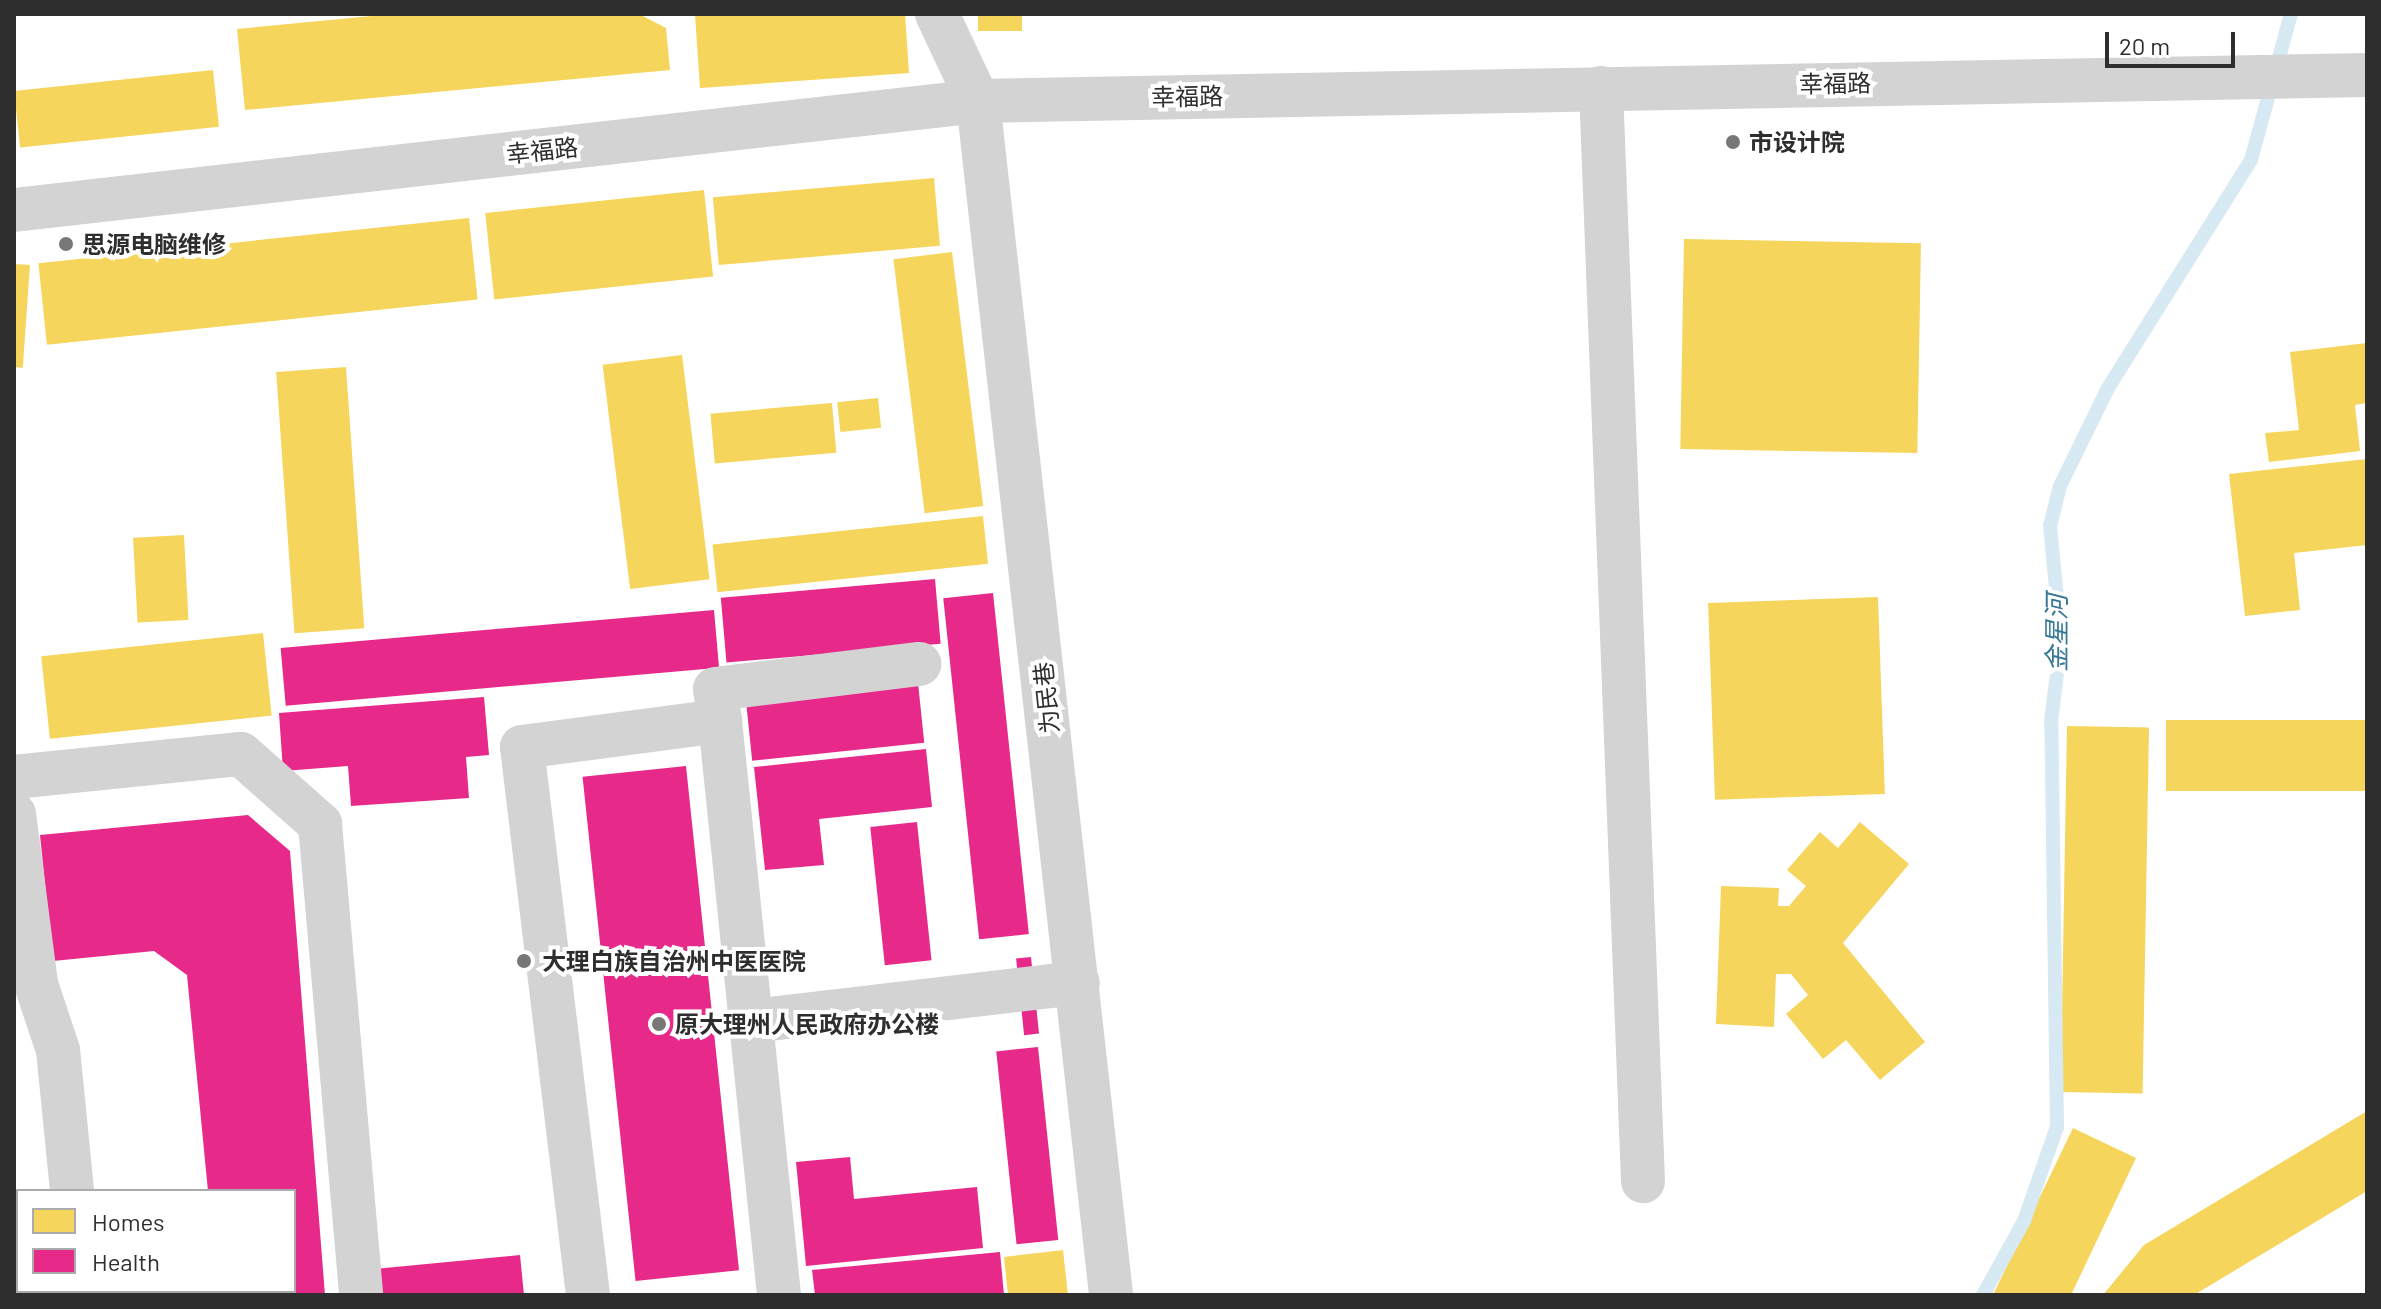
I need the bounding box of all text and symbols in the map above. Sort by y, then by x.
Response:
scale bar [2109,16,2239,66]
text: 20 m [2119,31,2170,60]
street label: 幸福路 [1799,68,1871,98]
street label: 幸福路 [1151,81,1223,111]
place label: 市设计院 [1749,128,1845,156]
street label: 幸福路 [505,132,579,168]
marker: 市设计院 [1724,133,1742,151]
place label: 思源电脑维修 [82,230,226,258]
marker: 思源电脑维修 [57,235,75,253]
water label: 金星河 [2040,594,2072,672]
street label: 为民巷 [1028,661,1064,735]
place label: 大理白族自治州中医医院 [542,947,806,975]
marker: 大理白族自治州中医医院 [513,950,535,972]
place label: 原大理州人民政府办公楼 [675,1010,939,1038]
marker: 原大理州人民政府办公楼 [650,1015,668,1033]
legend [16,1189,296,1293]
text: Homes [92,1207,165,1236]
text: Health [92,1247,160,1276]

